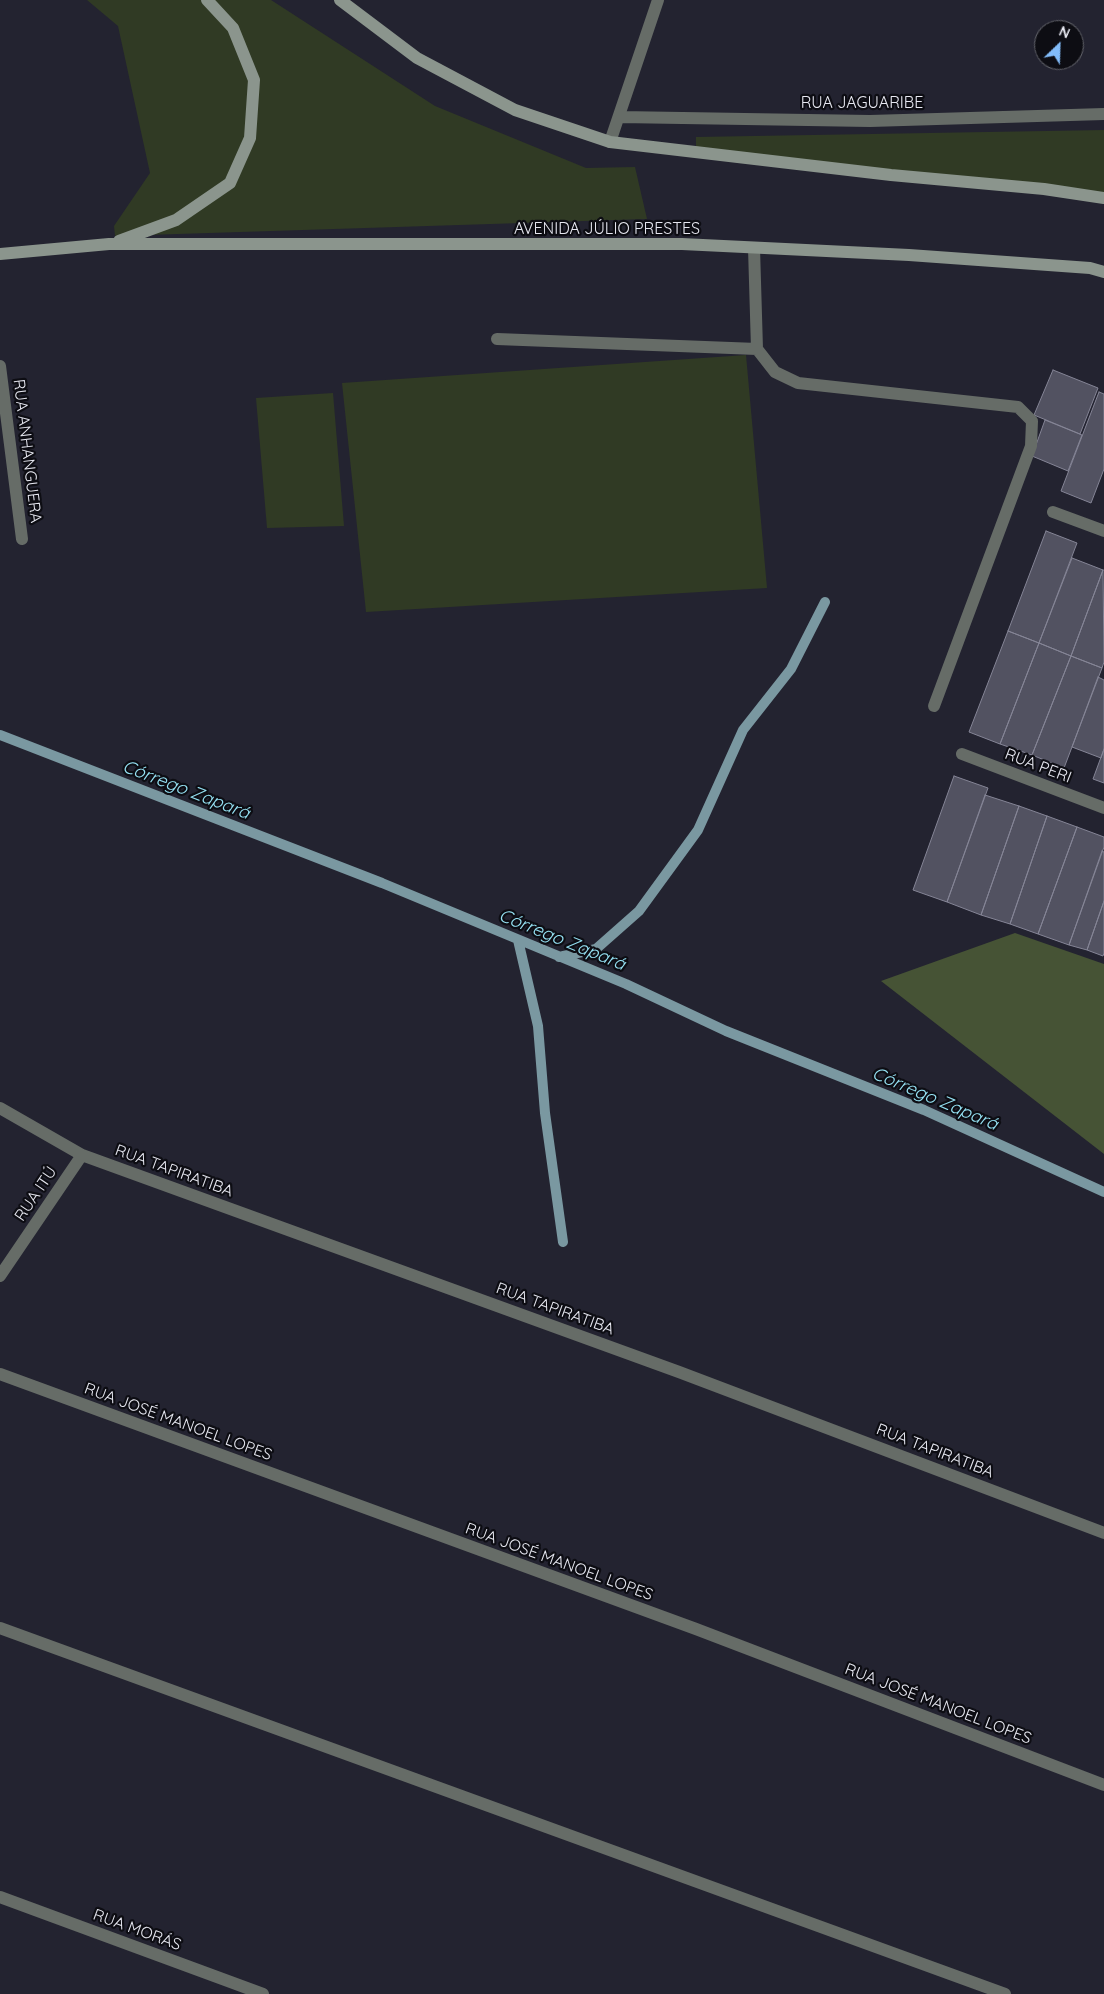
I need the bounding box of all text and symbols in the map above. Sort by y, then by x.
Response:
north arrow [1034,20,1084,70]
text: N [1056,22,1073,43]
street label: RUA JAGUARIBE [801,93,923,113]
street label: AVENIDA JÚLIO PRESTES [514,219,700,239]
street label: RUA ANHANGUERA [9,378,45,524]
street label: RUA PERI [1002,745,1074,787]
water label: Córrego Zapará [119,756,253,824]
water label: Córrego Zapará [495,905,629,975]
water label: Córrego Zapará [869,1063,1001,1135]
street label: RUA TAPIRATIBA [112,1141,236,1201]
street label: RUA ITÚ [11,1163,61,1225]
street label: RUA TAPIRATIBA [493,1279,617,1339]
street label: RUA JOSÉ MANOEL LOPES [82,1379,274,1465]
street label: RUA TAPIRATIBA [874,1420,996,1482]
street label: RUA JOSÉ MANOEL LOPES [463,1519,655,1605]
street label: RUA JOSÉ MANOEL LOPES [842,1660,1034,1748]
street label: RUA MORÁS [90,1905,184,1955]

